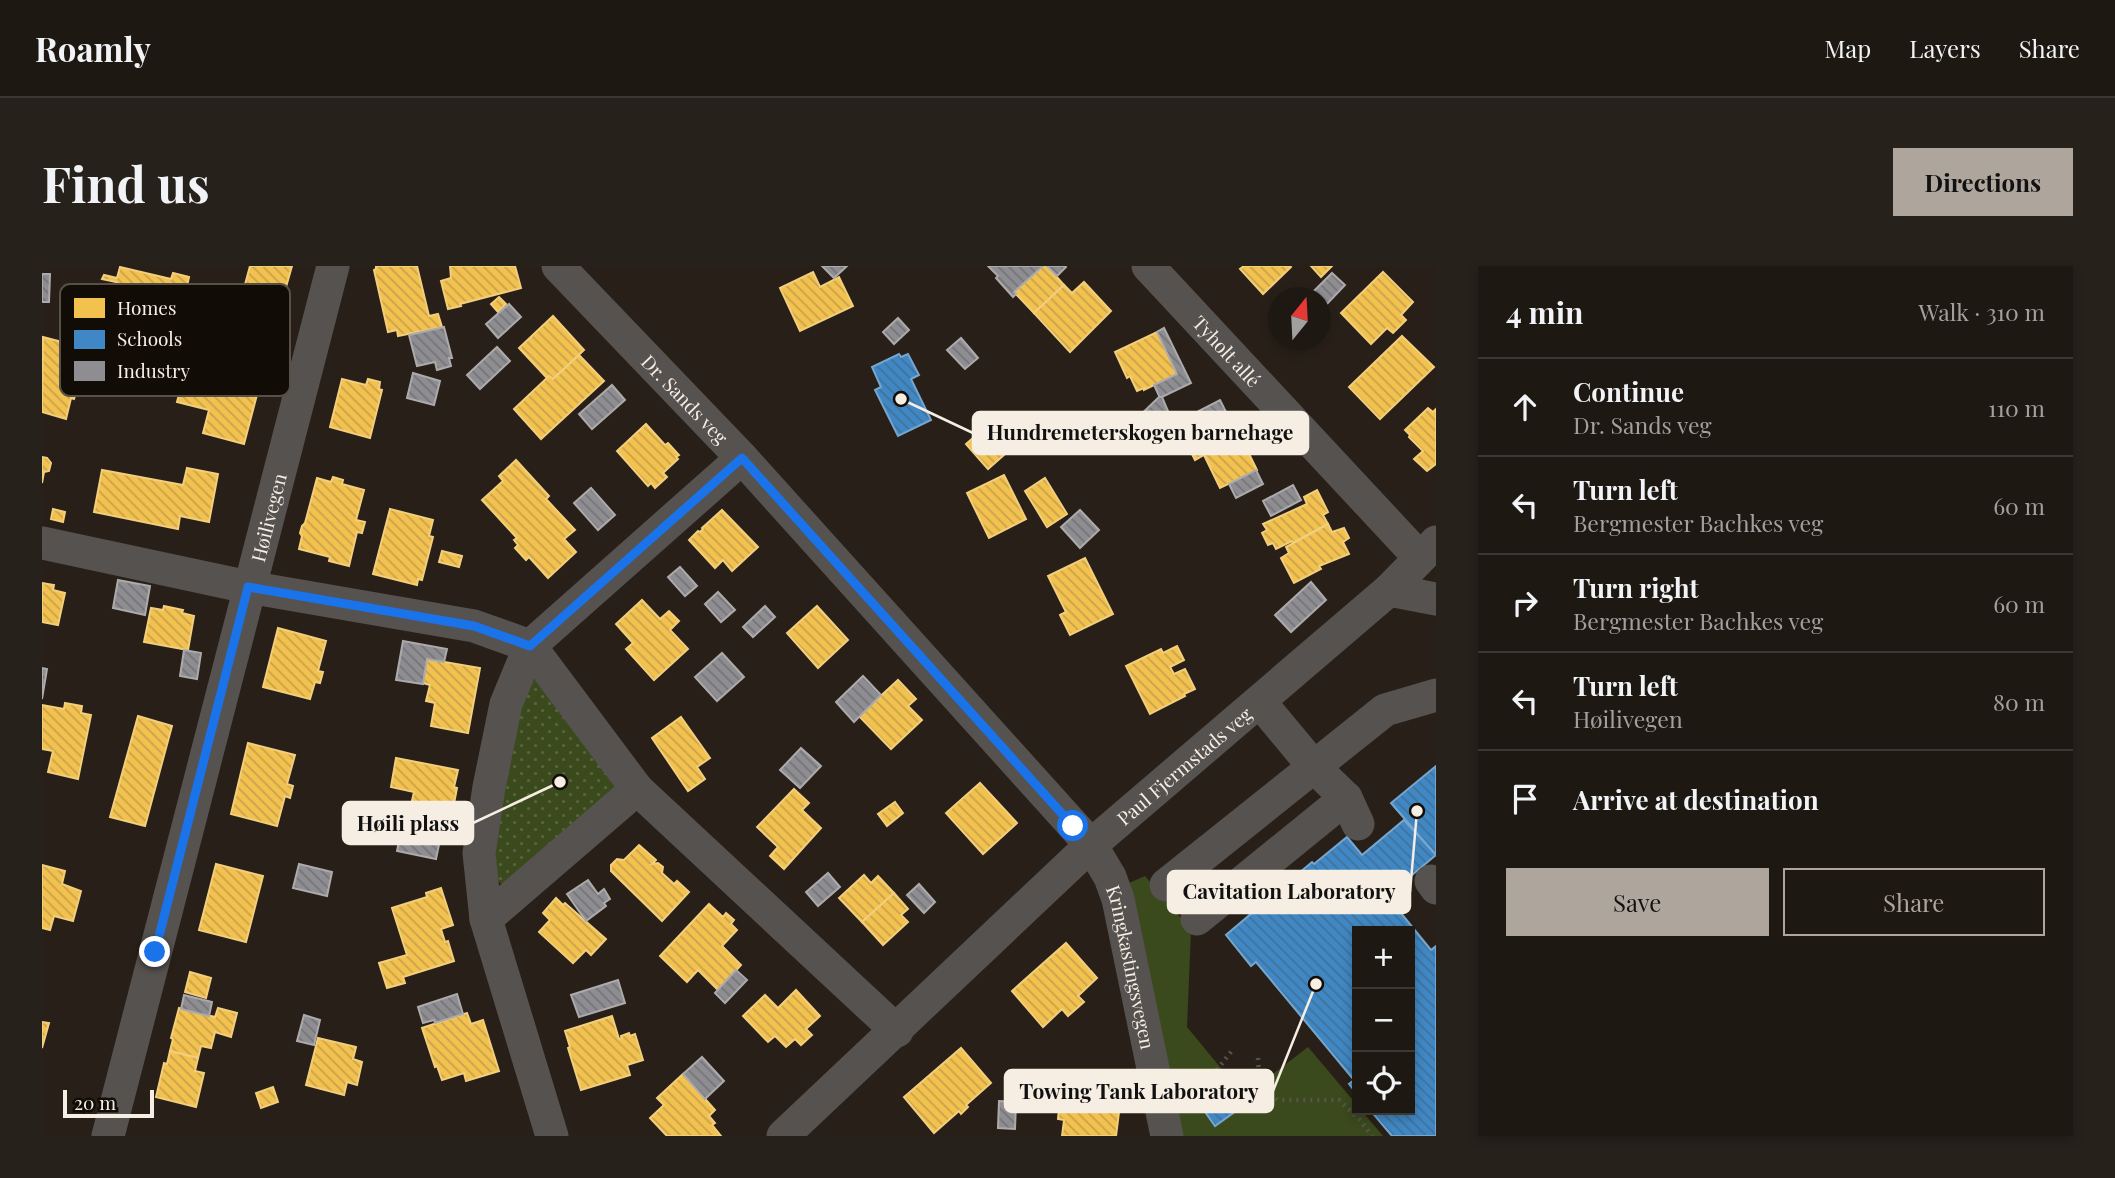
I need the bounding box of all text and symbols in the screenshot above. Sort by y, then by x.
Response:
text: Roamly [35,26,151,70]
text: Map [1825,32,1871,64]
text: Layers [1909,32,1981,64]
text: Share [2019,32,2080,64]
button: Directions [1893,148,2073,216]
text: Find us [42,150,210,215]
legend [60,284,290,396]
north arrow [1268,287,1331,350]
text: 4 min [1506,292,1584,332]
text: Homes [117,294,176,320]
text: Walk · 310 m [1919,296,2045,327]
street label: Tyholt allé [1187,310,1267,392]
text: Schools [117,325,182,351]
street label: Dr. Sands veg [636,348,734,449]
text: Industry [117,357,191,383]
text: Continue [1573,374,1684,409]
icon: ahead [1506,388,1544,426]
text: 110 m [1988,392,2045,423]
text: Dr. Sands veg [1573,409,1712,440]
callout: Hundremeterskogen barnehage [973,412,1308,454]
text: Hundremeterskogen barnehage [987,417,1293,445]
street label: Høilivegen [244,470,292,564]
text: Turn left [1573,472,1678,507]
icon: left [1506,486,1544,524]
text: 60 m [1993,490,2045,521]
text: Bergmester Bachkes veg [1573,507,1823,538]
text: Turn right [1573,570,1699,605]
icon: right [1506,584,1544,622]
text: 60 m [1993,588,2045,619]
text: Bergmester Bachkes veg [1573,605,1823,636]
text: Turn left [1573,668,1678,703]
icon: left [1506,682,1544,720]
text: 80 m [1993,686,2045,717]
street label: Paul Fjermstads veg [1111,700,1257,831]
text: Høilivegen [1573,703,1683,734]
icon: arrive [1506,780,1544,818]
text: Arrive at destination [1573,782,1819,817]
callout: Høili plass [343,802,473,844]
text: Høili plass [357,808,459,836]
route start [1057,810,1088,841]
button: Save [1506,868,1769,936]
button: Share [1783,868,2045,936]
callout: Cavitation Laboratory [1168,871,1410,913]
text: Cavitation Laboratory [1182,876,1396,904]
street label: Kringkastingsvegen [1101,881,1162,1052]
map controls [1352,926,1415,1115]
button: + [1352,926,1415,989]
route end [139,936,170,967]
button: − [1352,989,1415,1052]
button: locate [1352,1052,1415,1115]
callout: Towing Tank Laboratory [1005,1070,1273,1112]
text: Towing Tank Laboratory [1019,1076,1259,1104]
scale bar [63,1087,154,1119]
text: 20 m [74,1089,116,1115]

